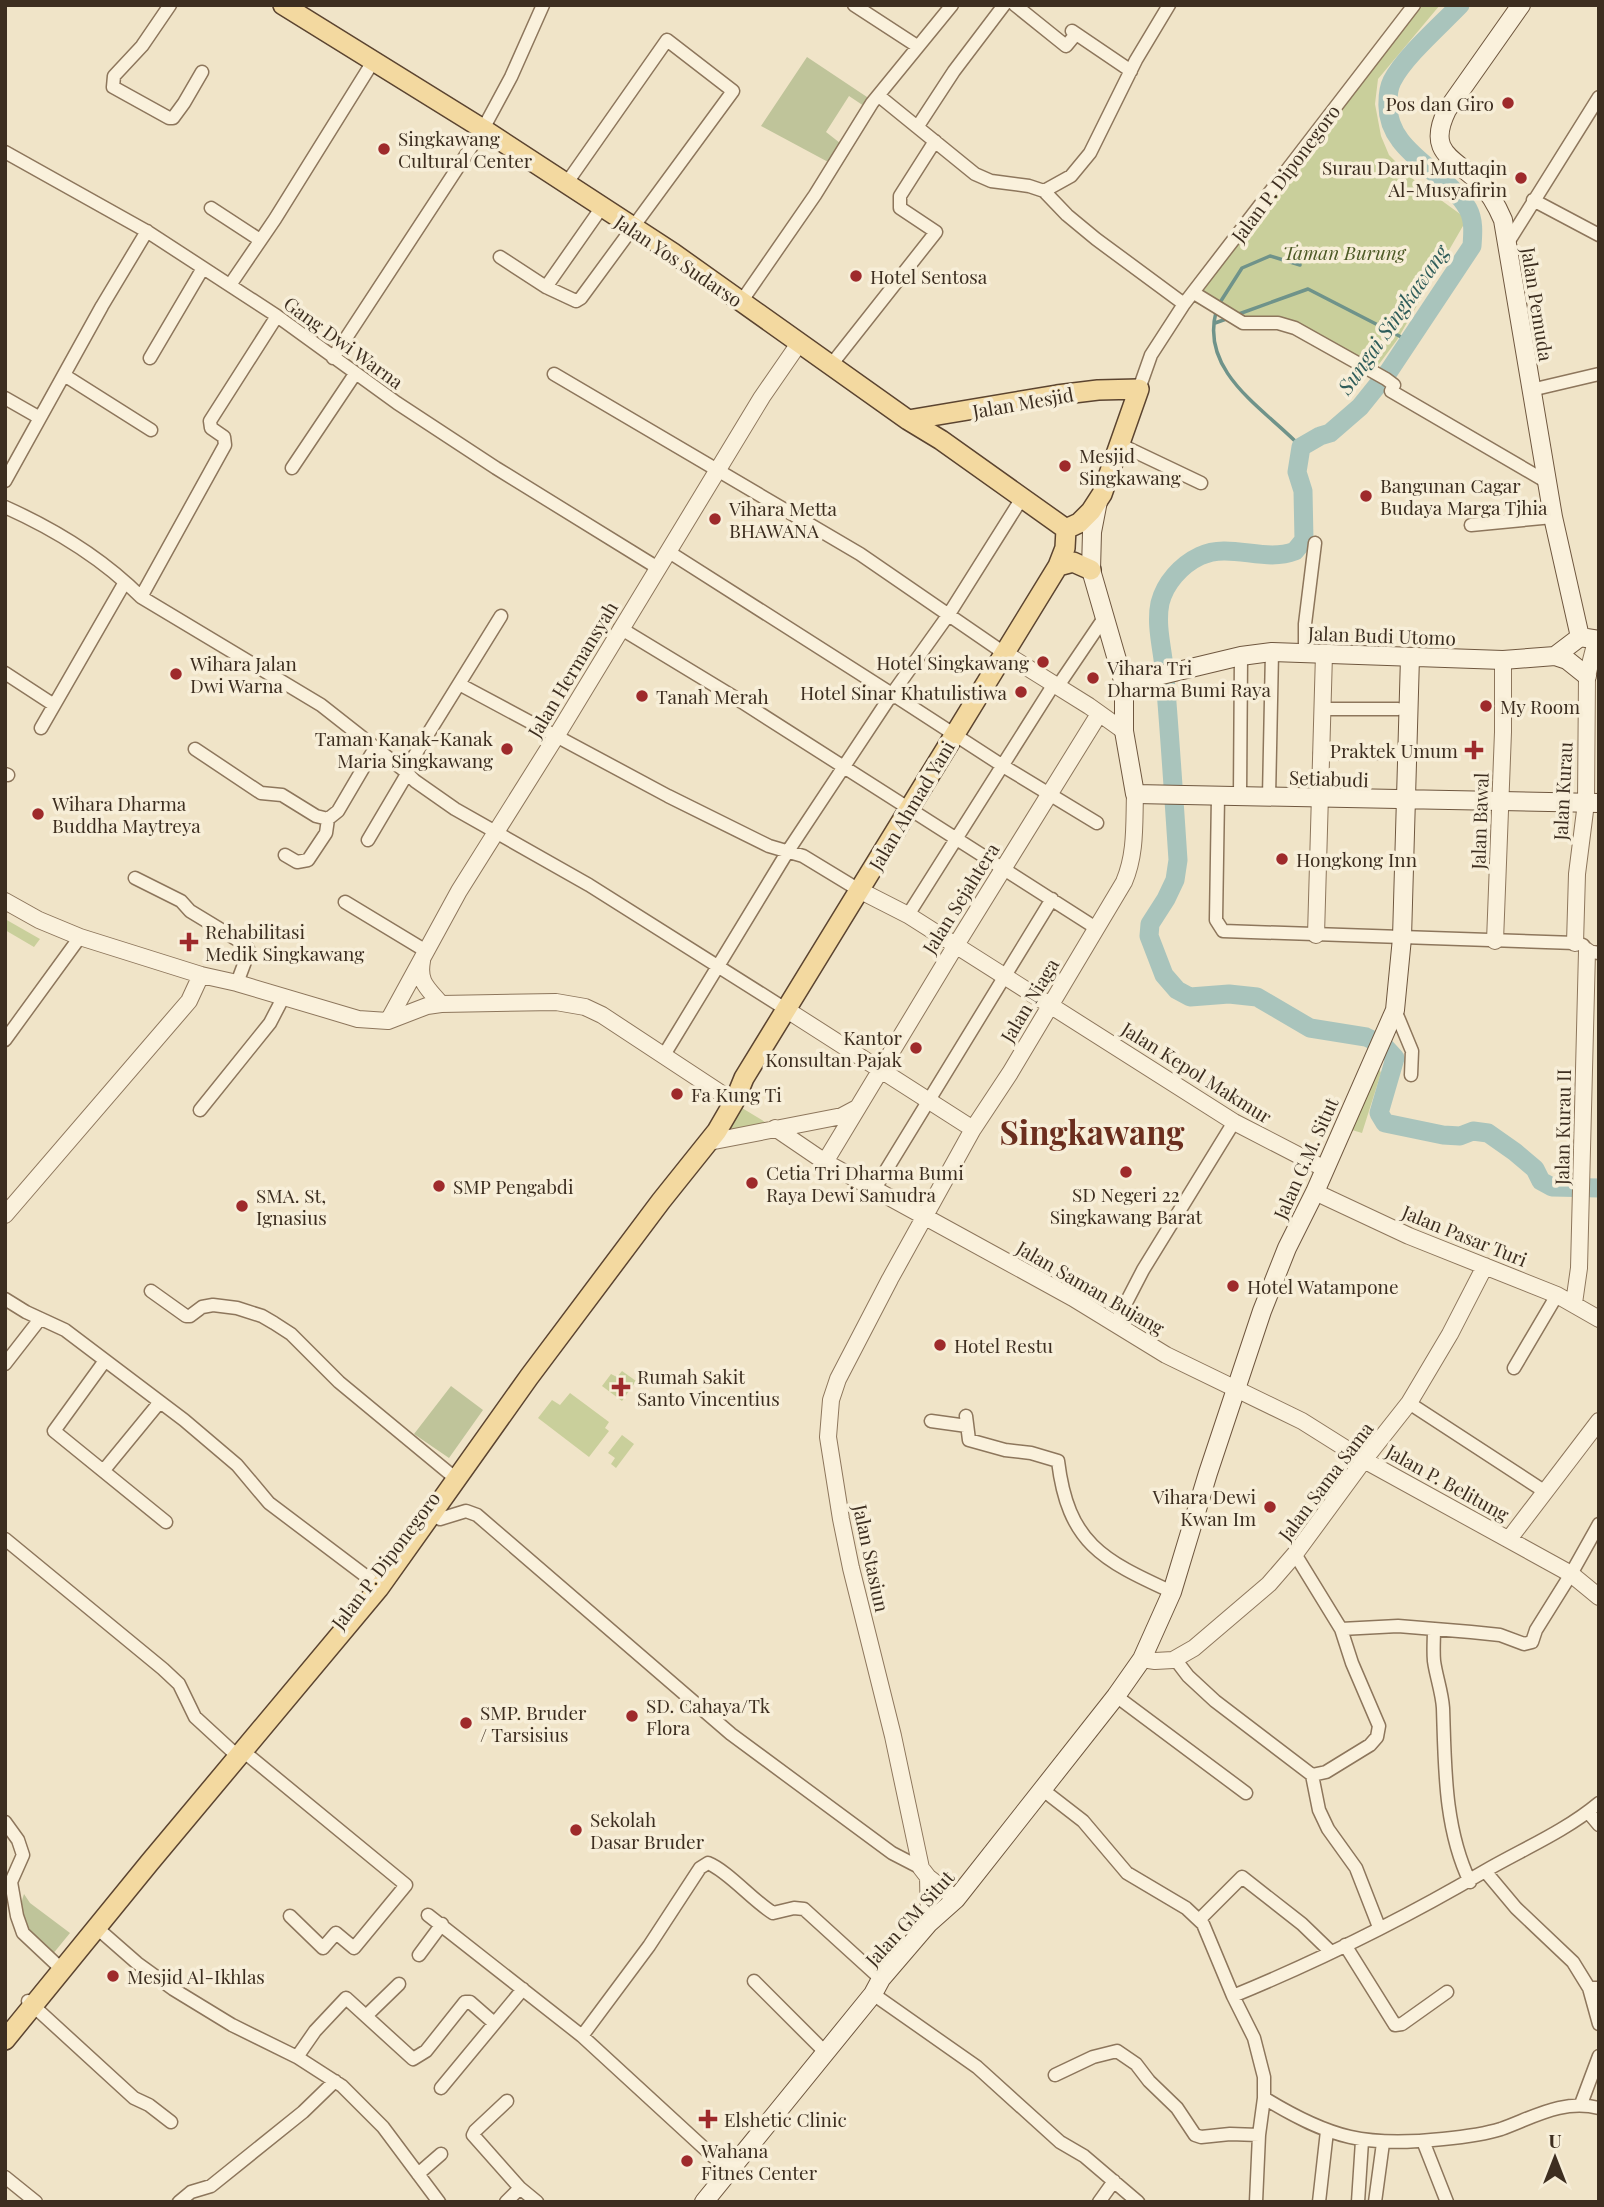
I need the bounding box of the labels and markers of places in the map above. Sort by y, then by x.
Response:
place label: Pos dan Giro [1385,90,1494,116]
marker: Pos dan Giro [1500,95,1516,111]
place label: Singkawang Cultural Center [398,125,533,173]
marker: Singkawang Cultural Center [376,141,392,157]
place label: Surau Darul Muttaqin Al-Musyafirin [1322,154,1508,202]
marker: Surau Darul Muttaqin Al-Musyafirin [1513,170,1529,186]
place label: Hotel Sentosa [870,263,988,289]
marker: Hotel Sentosa [848,268,864,284]
place label: Mesjid Singkawang [1079,442,1181,490]
marker: Mesjid Singkawang [1057,458,1073,474]
place label: Bangunan Cagar Budaya Marga Tjhia [1380,472,1548,520]
marker: Bangunan Cagar Budaya Marga Tjhia [1358,488,1374,504]
place label: Vihara Metta BHAWANA [728,495,838,543]
marker: Vihara Metta BHAWANA [707,511,723,527]
place label: Hotel Singkawang [876,649,1029,675]
place label: Wihara Jalan Dwi Warna [189,650,297,698]
marker: Hotel Singkawang [1035,654,1051,670]
place label: Vihara Tri Dharma Bumi Raya [1106,654,1272,702]
marker: Wihara Jalan Dwi Warna [168,666,184,682]
marker: Vihara Tri Dharma Bumi Raya [1085,670,1101,686]
place label: Hotel Sinar Khatulistiwa [800,679,1008,705]
place label: Tanah Merah [656,683,769,709]
marker: Hotel Sinar Khatulistiwa [1013,684,1029,700]
marker: Tanah Merah [634,688,650,704]
place label: My Room [1500,693,1580,719]
marker: My Room [1478,698,1494,714]
place label: Taman Kanak-Kanak Maria Singkawang [315,725,494,773]
place label: Praktek Umum [1330,737,1458,763]
marker: Praktek Umum [1464,740,1484,760]
marker: Taman Kanak-Kanak Maria Singkawang [499,741,515,757]
place label: Wihara Dharma Buddha Maytreya [51,790,201,838]
marker: Wihara Dharma Buddha Maytreya [30,806,46,822]
place label: Hongkong Inn [1296,846,1418,872]
marker: Hongkong Inn [1274,851,1290,867]
place label: Rehabilitasi Medik Singkawang [205,918,364,966]
marker: Rehabilitasi Medik Singkawang [179,932,199,952]
place label: Kantor Konsultan Pajak [765,1024,903,1072]
marker: Kantor Konsultan Pajak [908,1040,924,1056]
place label: Fa Kung Ti [691,1081,782,1107]
marker: Fa Kung Ti [669,1086,685,1102]
place label: Cetia Tri Dharma Bumi Raya Dewi Samudra [766,1159,964,1207]
marker: SD Negeri 22 Singkawang Barat [1118,1164,1134,1180]
place label: SMP Pengabdi [453,1173,574,1199]
marker: Cetia Tri Dharma Bumi Raya Dewi Samudra [744,1175,760,1191]
marker: SMP Pengabdi [431,1178,447,1194]
place label: SD Negeri 22 Singkawang Barat [1050,1181,1203,1229]
place label: SMA. St, Ignasius [256,1182,327,1230]
marker: SMA. St, Ignasius [234,1198,250,1214]
place label: Hotel Watampone [1247,1273,1399,1299]
marker: Hotel Watampone [1225,1278,1241,1294]
place label: Hotel Restu [954,1332,1053,1358]
marker: Hotel Restu [932,1337,948,1353]
place label: Rumah Sakit Santo Vincentius [637,1363,780,1411]
marker: Rumah Sakit Santo Vincentius [611,1377,631,1397]
place label: Vihara Dewi Kwan Im [1151,1483,1256,1531]
marker: Vihara Dewi Kwan Im [1262,1499,1278,1515]
place label: SD. Cahaya/Tk Flora [646,1692,771,1740]
place label: SMP. Bruder / Tarsisius [480,1699,587,1747]
marker: SD. Cahaya/Tk Flora [624,1708,640,1724]
marker: SMP. Bruder / Tarsisius [458,1715,474,1731]
place label: Sekolah Dasar Bruder [590,1806,705,1854]
marker: Sekolah Dasar Bruder [568,1822,584,1838]
place label: Mesjid Al-Ikhlas [127,1963,265,1989]
marker: Mesjid Al-Ikhlas [105,1968,121,1984]
place label: Elshetic Clinic [724,2106,847,2132]
marker: Elshetic Clinic [698,2109,718,2129]
place label: Wahana Fitnes Center [700,2137,818,2185]
marker: Wahana Fitnes Center [679,2153,695,2169]

